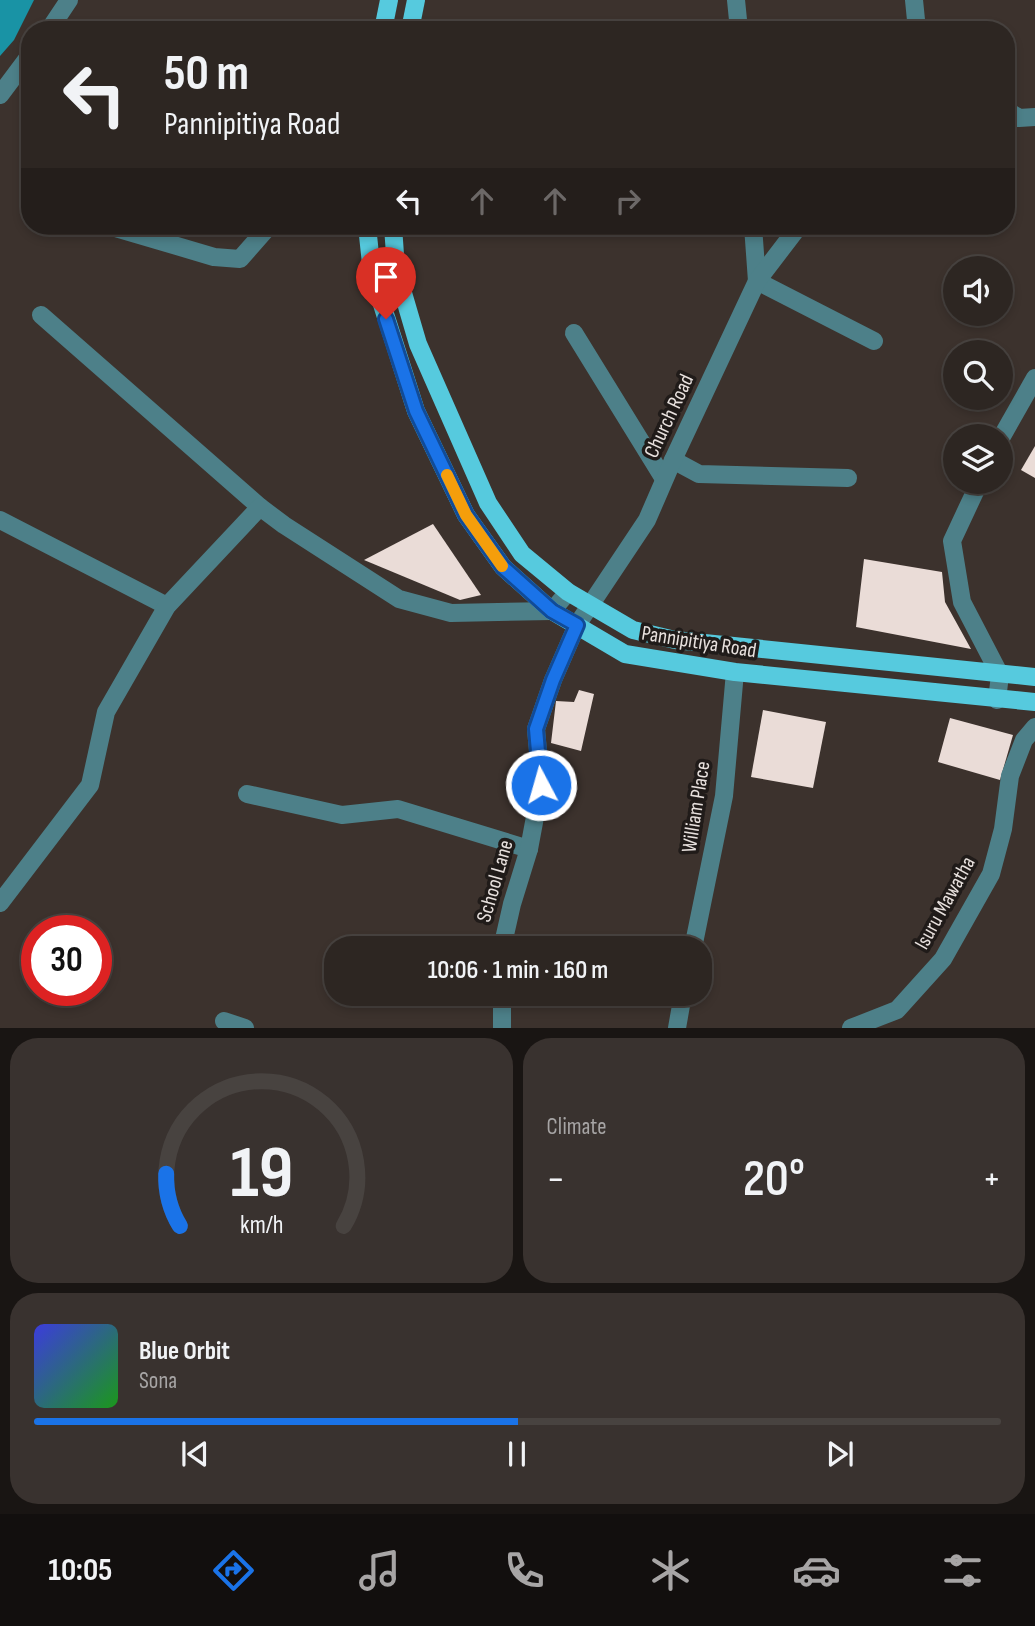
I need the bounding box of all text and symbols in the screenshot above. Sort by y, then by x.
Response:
text: 50 m [164,45,249,104]
icon: left [49,49,140,140]
text: Pannipitiya Road [164,105,340,144]
icon: left [390,182,428,220]
icon: ahead [463,182,501,220]
icon: ahead [536,182,574,220]
icon: right [609,182,647,220]
pin [356,247,416,319]
map controls [943,256,1013,494]
button: sound [943,256,1013,326]
icon: arrive [367,258,405,296]
button: search [943,340,1013,410]
street label: Church Road [639,370,699,462]
button: layers [943,424,1013,494]
street label: Pannipitiya Road [640,621,758,663]
position arrow [504,748,578,822]
street label: William Place [676,759,716,855]
street label: School Lane [471,837,519,925]
street label: Isuru Mawatha [909,852,981,954]
speed limit sign: 30 [21,915,112,1006]
text: 10:06 · 1 min · 160 m [428,955,608,986]
text: Climate [547,1113,606,1141]
text: 19 [230,1131,293,1219]
text: 20° [743,1148,805,1211]
text: − [547,1157,565,1202]
text: + [982,1157,1001,1202]
text: km/h [240,1210,283,1241]
text: Blue Orbit [139,1336,230,1367]
text: Sona [139,1367,177,1395]
icon: previous [176,1435,214,1473]
icon: pause [498,1435,536,1473]
icon: next [821,1435,859,1473]
icon: directions [209,1546,258,1595]
icon: music [355,1546,404,1595]
icon: phone [500,1546,549,1595]
icon: climate [646,1546,695,1595]
icon: car [792,1546,841,1595]
icon: filters [938,1546,987,1595]
text: 10:05 [48,1551,112,1590]

